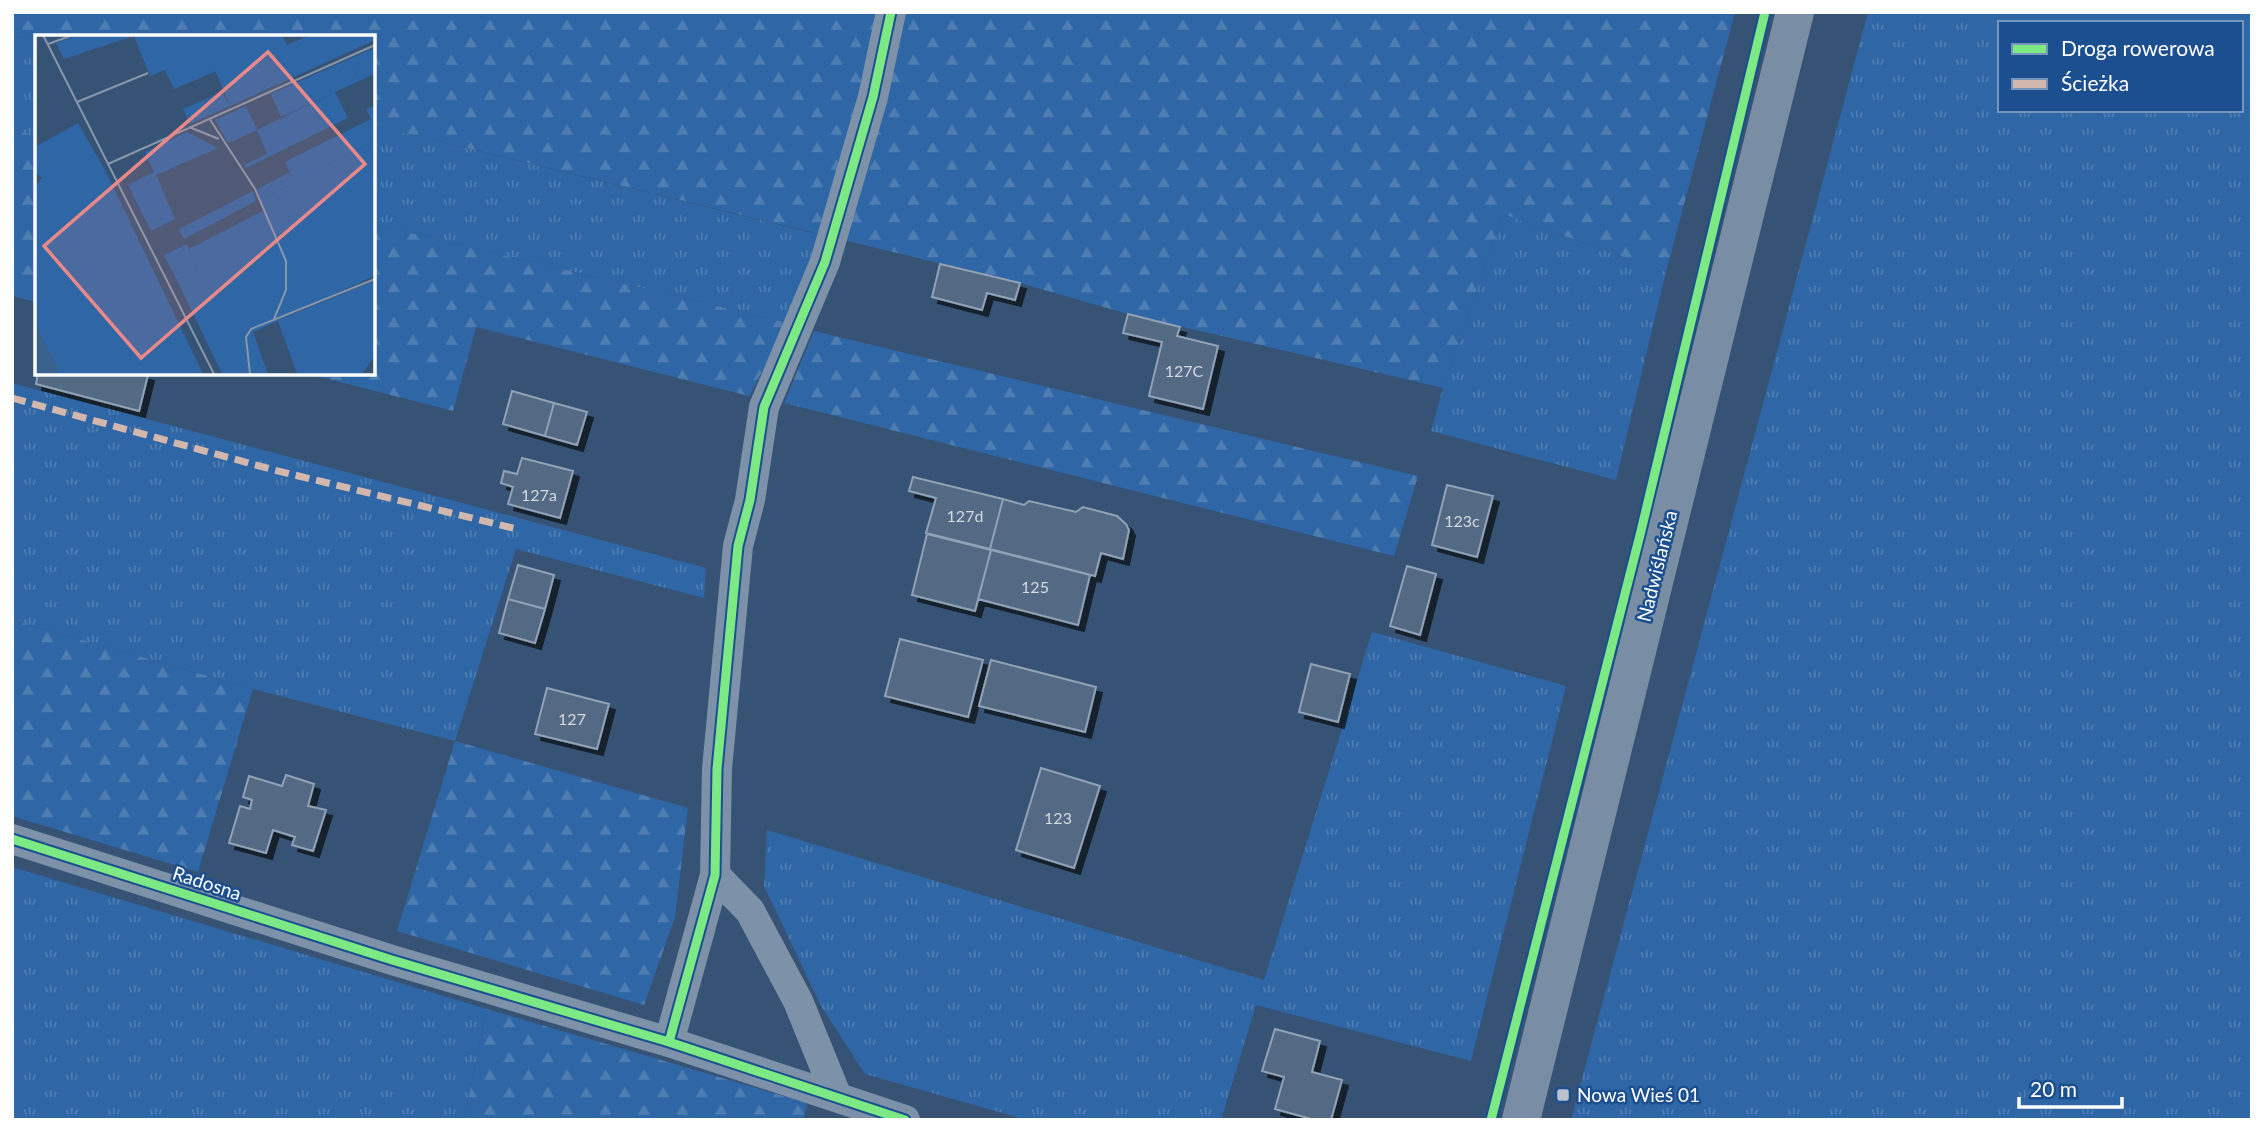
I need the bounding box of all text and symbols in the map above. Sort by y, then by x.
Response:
legend [1998,21,2243,112]
inset map [35,35,374,374]
text: Droga rowerowa [2061,35,2215,60]
text: Ścieżka [2061,70,2129,95]
house number: 127C [1165,361,1204,380]
house number: 127a [521,485,557,504]
house number: 127d [947,506,983,525]
street label: Nadwiślańska [1632,508,1681,624]
house number: 123c [1444,511,1480,530]
house number: 125 [1021,577,1049,596]
house number: 127 [558,709,586,728]
house number: 123 [1044,808,1072,827]
street label: Radosna [170,861,244,904]
scale bar [2019,1066,2122,1110]
text: 20 m [2030,1076,2077,1101]
place label: Nowa Wieś 01 [1577,1083,1700,1106]
marker: Nowa Wieś 01 [1555,1087,1571,1103]

